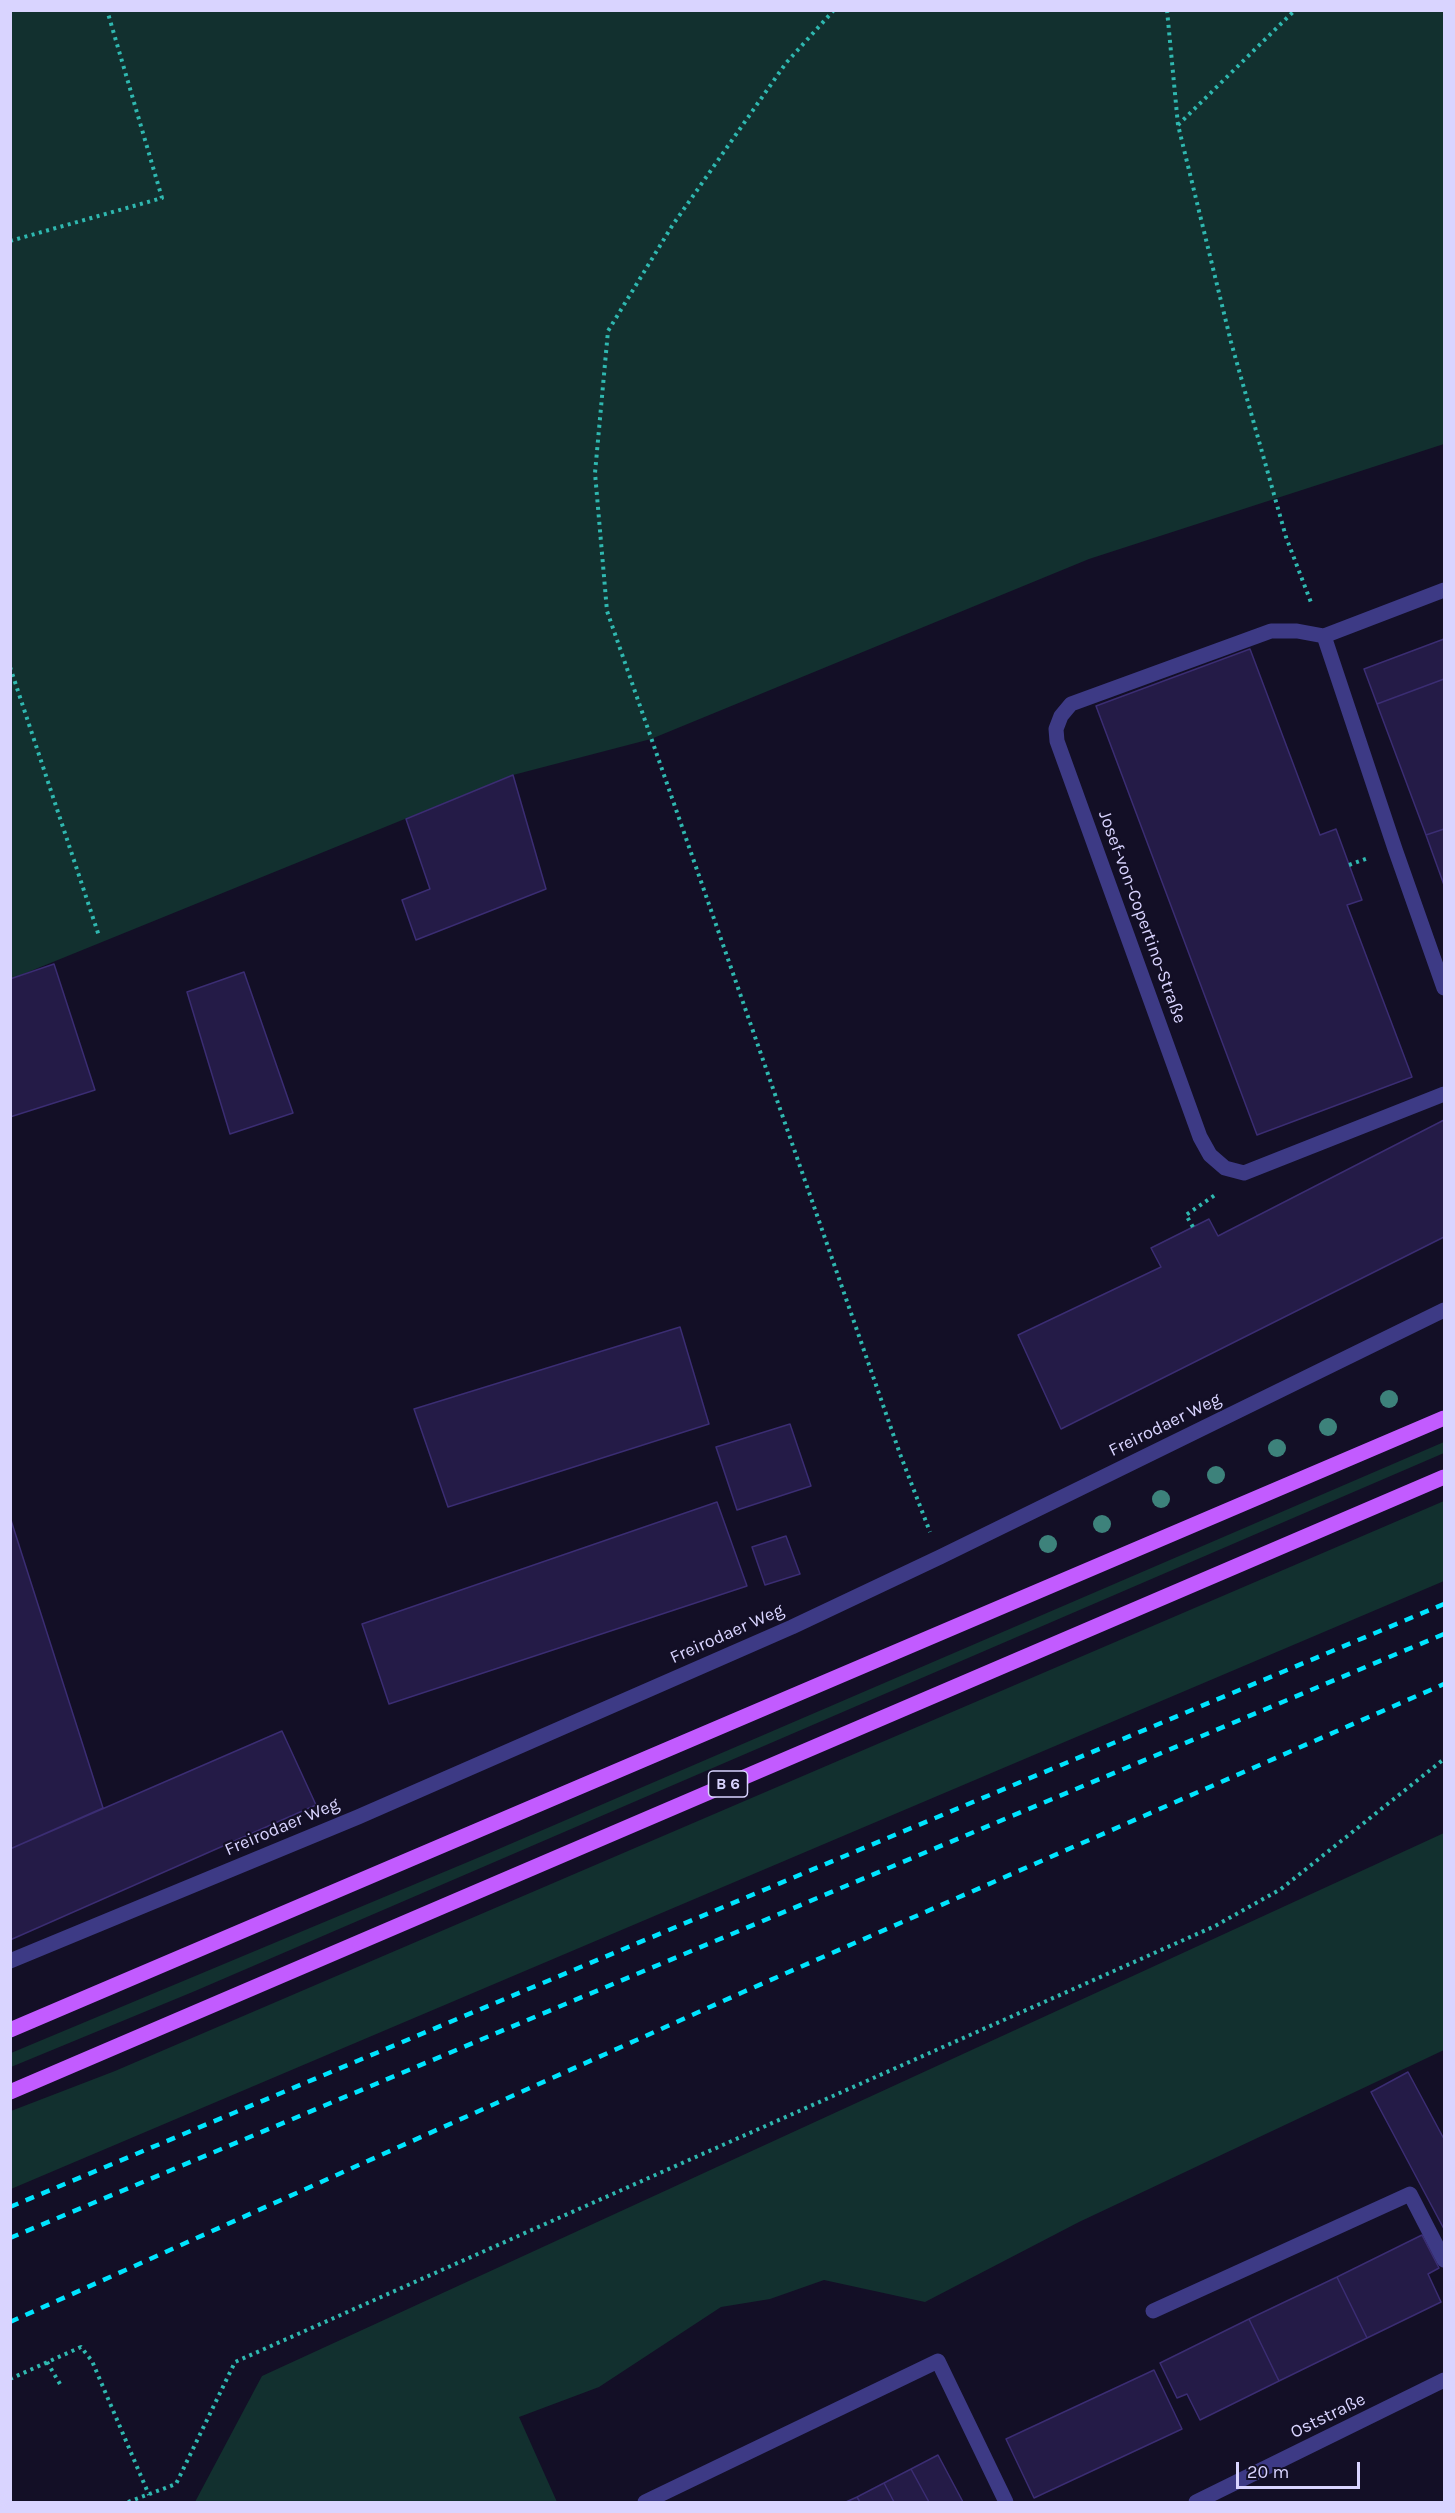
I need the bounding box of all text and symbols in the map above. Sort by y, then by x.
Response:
street label: Josef-von-Copertino-Straße [1093,808,1191,1026]
street label: Freirodaer Weg [1105,1388,1225,1462]
street label: Freirodaer Weg [667,1599,787,1669]
road number: B 6 [708,1771,748,1797]
street label: Freirodaer Weg [221,1793,343,1861]
street label: Oststraße [1287,2389,1369,2443]
scale bar [1239,2450,1364,2488]
text: 20 m [1247,2461,1289,2483]

